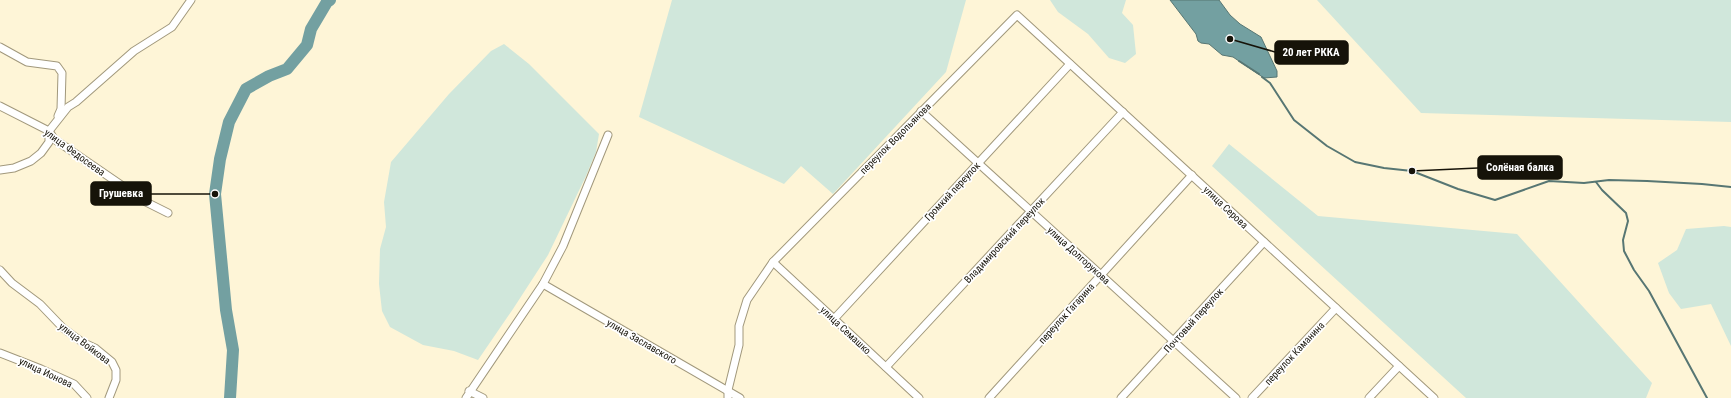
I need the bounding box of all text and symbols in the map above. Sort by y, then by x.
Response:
callout: 20 лет РККА [1275,41,1348,64]
text: 20 лет РККА [1282,46,1340,59]
street label: переулок Водопьянова [858,100,933,176]
street label: улица Федосеева [42,126,108,178]
callout: Солёная балка [1478,156,1562,179]
street label: Громкий переулок [922,160,982,223]
text: Солёная балка [1486,161,1554,174]
callout: Грушевка [91,182,151,205]
street label: улица Серова [1201,184,1250,231]
text: Грушевка [99,187,143,200]
street label: Владимировский переулок [962,195,1047,285]
street label: улица Долгорукова [1045,224,1112,286]
street label: переулок Гагарина [1036,281,1097,346]
street label: Почтовый переулок [1162,286,1225,355]
street label: улица Семашко [818,304,873,357]
street label: улица Заславского [605,317,679,366]
street label: переулок Каманина [1262,319,1327,387]
street label: улица Войкова [57,320,113,366]
street label: улица Ионова [17,355,74,390]

